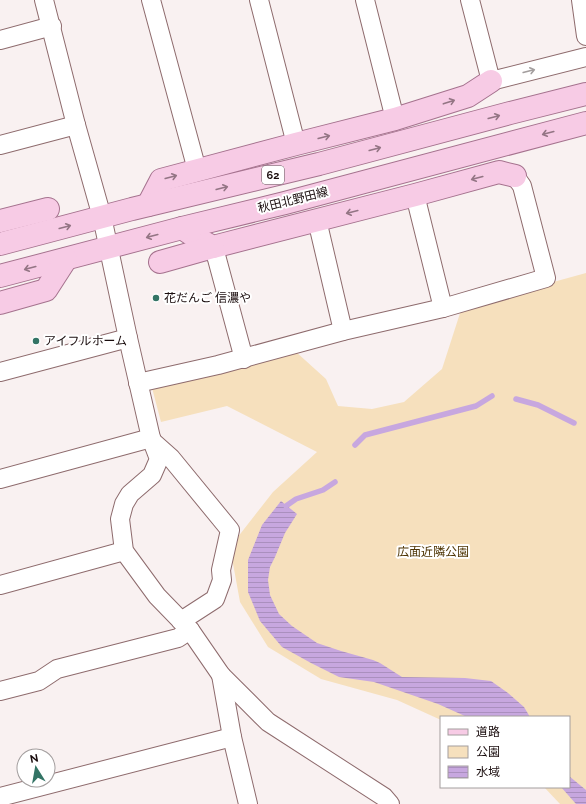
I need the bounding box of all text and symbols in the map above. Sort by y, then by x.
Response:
one-way arrow [522,67,535,75]
one-way arrow [442,98,455,105]
one-way arrow [487,113,500,120]
one-way arrow [542,130,555,137]
one-way arrow [317,132,330,140]
one-way arrow [368,145,381,152]
road number: 62 [262,166,284,184]
one-way arrow [164,173,177,180]
one-way arrow [471,175,484,182]
one-way arrow [215,184,228,191]
street label: 秋田北野田線 [256,184,330,216]
one-way arrow [345,208,358,216]
one-way arrow [58,223,71,230]
one-way arrow [146,232,159,240]
one-way arrow [24,265,37,272]
place label: 花だんご 信濃や [164,291,251,305]
marker: 花だんご 信濃や [151,293,161,303]
place label: アイフルホーム [44,334,127,348]
marker: アイフルホーム [31,336,41,346]
park label: 広面近隣公園 [397,545,469,559]
legend [440,716,570,788]
text: 道路 [476,725,500,739]
text: 公園 [476,745,500,759]
north arrow [16,748,56,788]
text: N [29,751,40,766]
text: 水域 [476,765,500,779]

